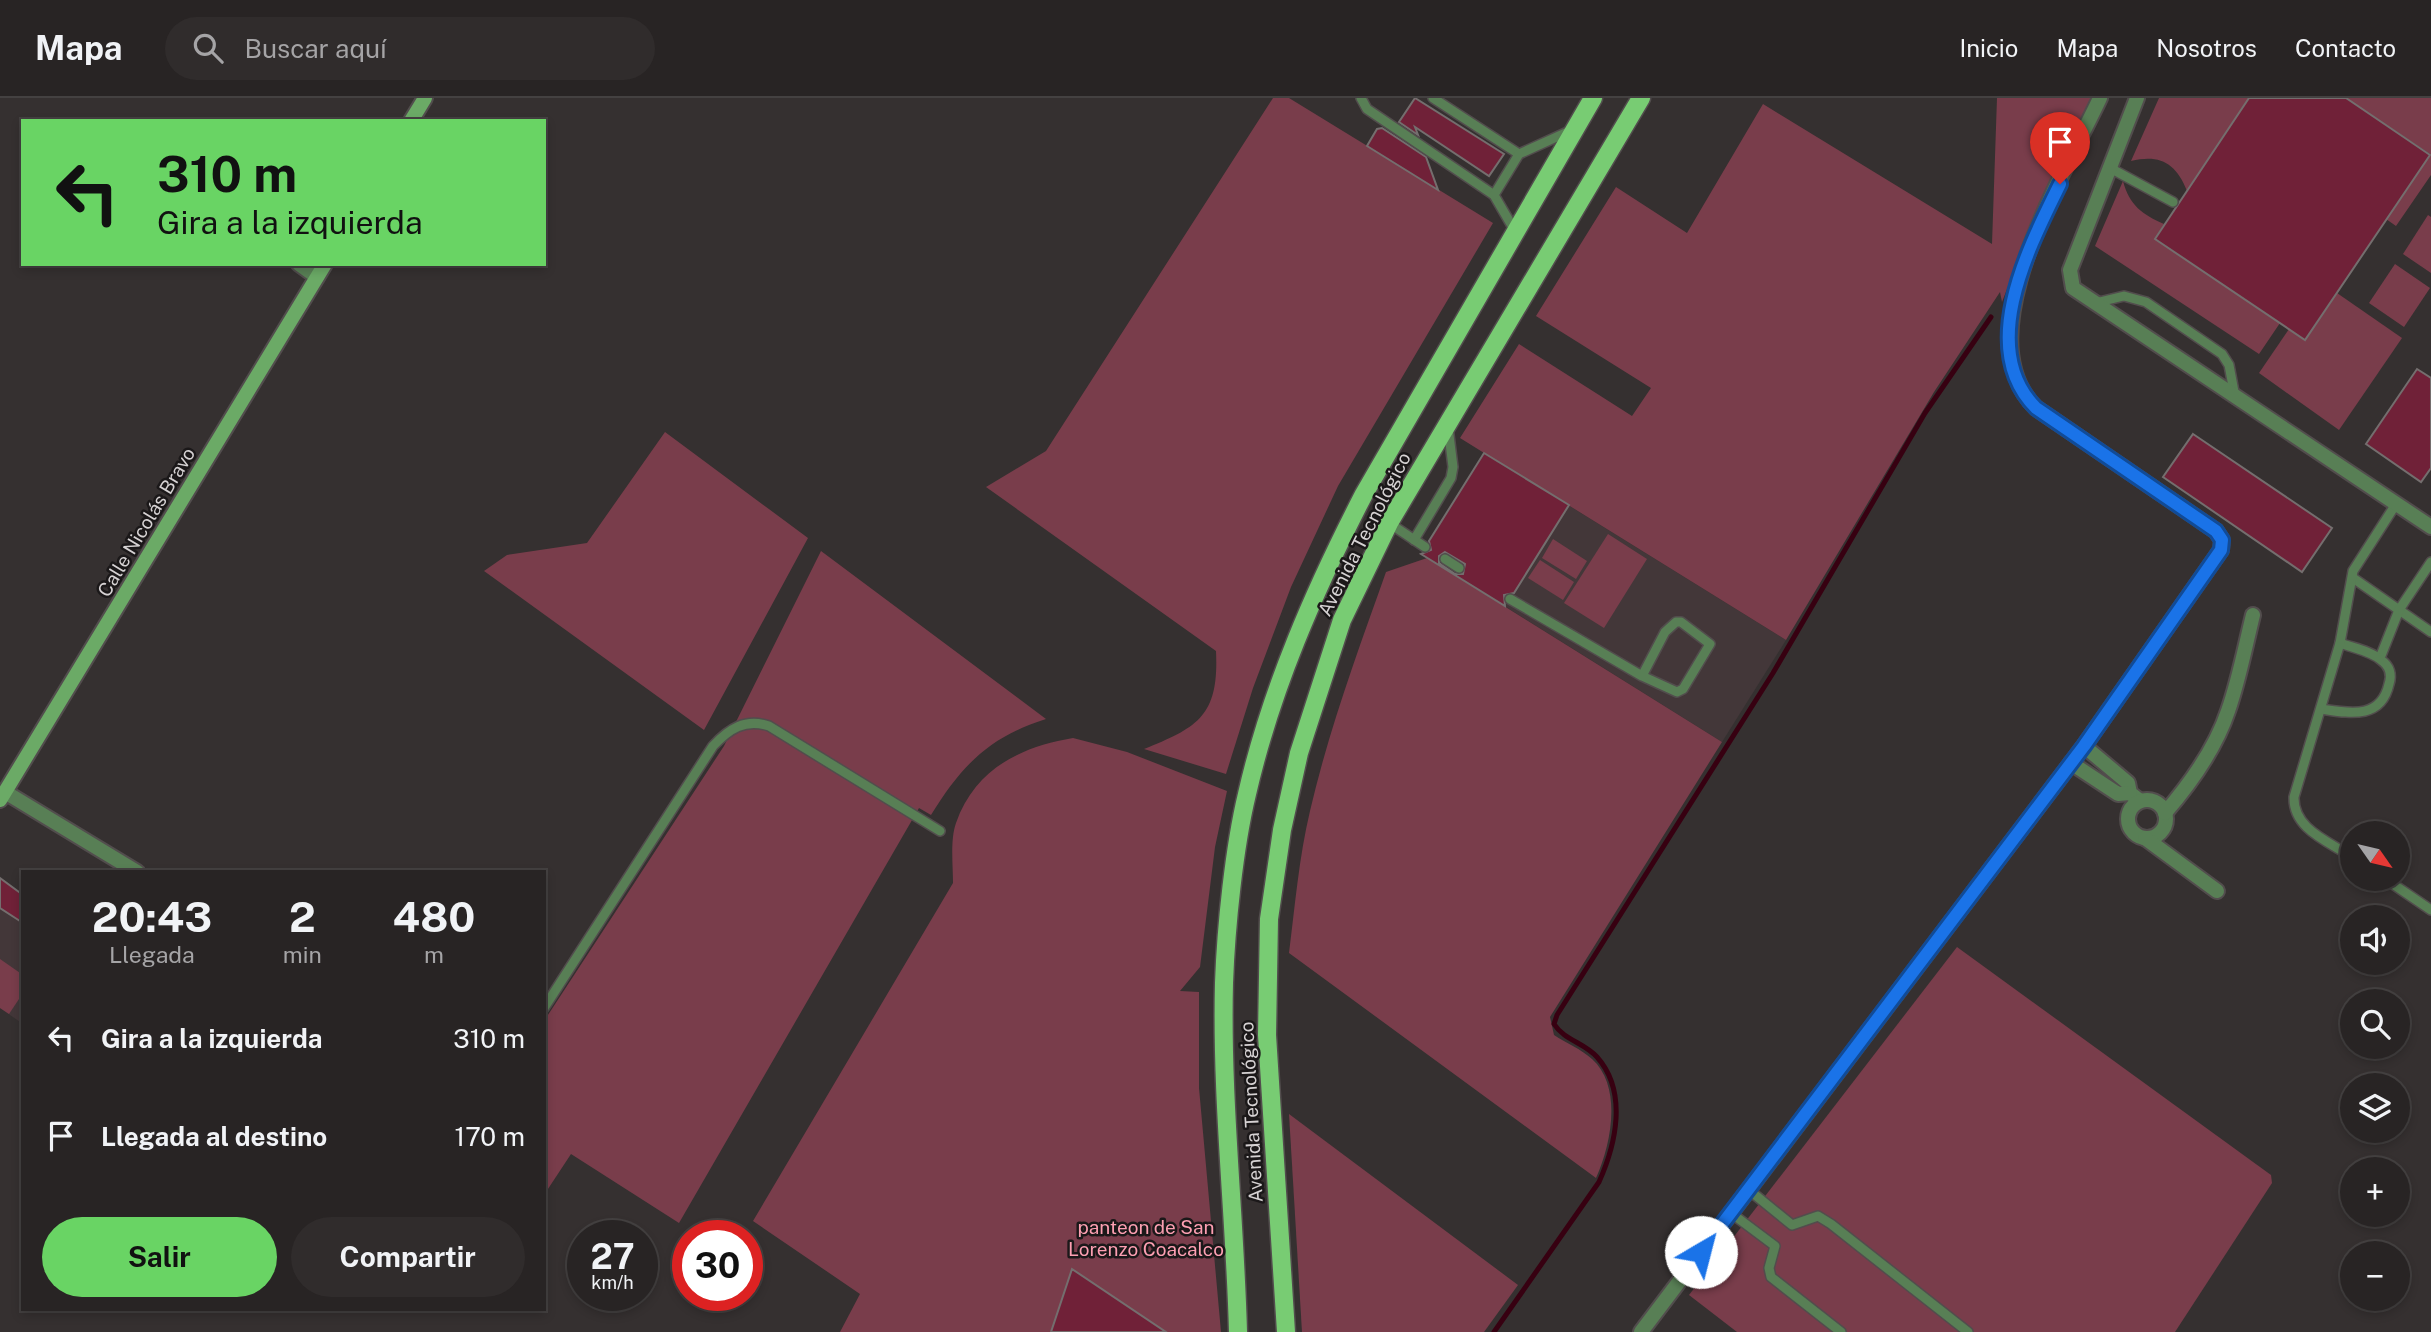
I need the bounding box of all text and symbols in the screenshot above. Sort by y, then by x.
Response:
search box [165,17,655,80]
text: Mapa [35,29,123,67]
icon: search [189,29,227,67]
text: Buscar aquí [245,33,386,64]
text: Inicio [1959,34,2018,62]
text: Mapa [2056,34,2118,62]
text: Nosotros [2156,34,2257,62]
text: Contacto [2295,34,2396,62]
pin [2030,112,2090,184]
icon: arrive [2041,123,2079,161]
text: 310 m [157,145,297,203]
icon: left [42,147,133,238]
text: Gira a la izquierda [157,204,423,241]
street label: Calle Nicolás Bravo [93,444,199,600]
street label: Avenida Tecnológico [1313,448,1415,620]
north arrow [2340,821,2410,891]
map controls [2340,821,2410,1311]
text: 20:43 [92,892,212,941]
text: 2 [289,892,316,941]
text: 480 [393,892,475,941]
button: sound [2340,905,2410,975]
text: Llegada [109,941,195,968]
text: min [283,941,322,968]
text: m [424,941,444,968]
button: search [2340,989,2410,1059]
icon: left [42,1019,80,1057]
street label: Avenida Tecnológico [1235,1021,1267,1203]
text: Gira a la izquierda [101,1023,323,1054]
text: 310 m [453,1023,525,1054]
button: layers [2340,1073,2410,1143]
icon: arrive [42,1117,80,1155]
text: Llegada al destino [101,1121,327,1152]
text: 170 m [455,1121,525,1152]
button: + [2340,1157,2410,1227]
position arrow [1664,1215,1738,1289]
park label: panteon de San Lorenzo Coacalco [1068,1216,1224,1260]
button: Salir [42,1217,277,1297]
button: Compartir [291,1217,525,1297]
speed limit sign: 30 [672,1220,763,1311]
text: 27 [590,1236,635,1277]
button: − [2340,1241,2410,1311]
text: km/h [591,1272,634,1293]

